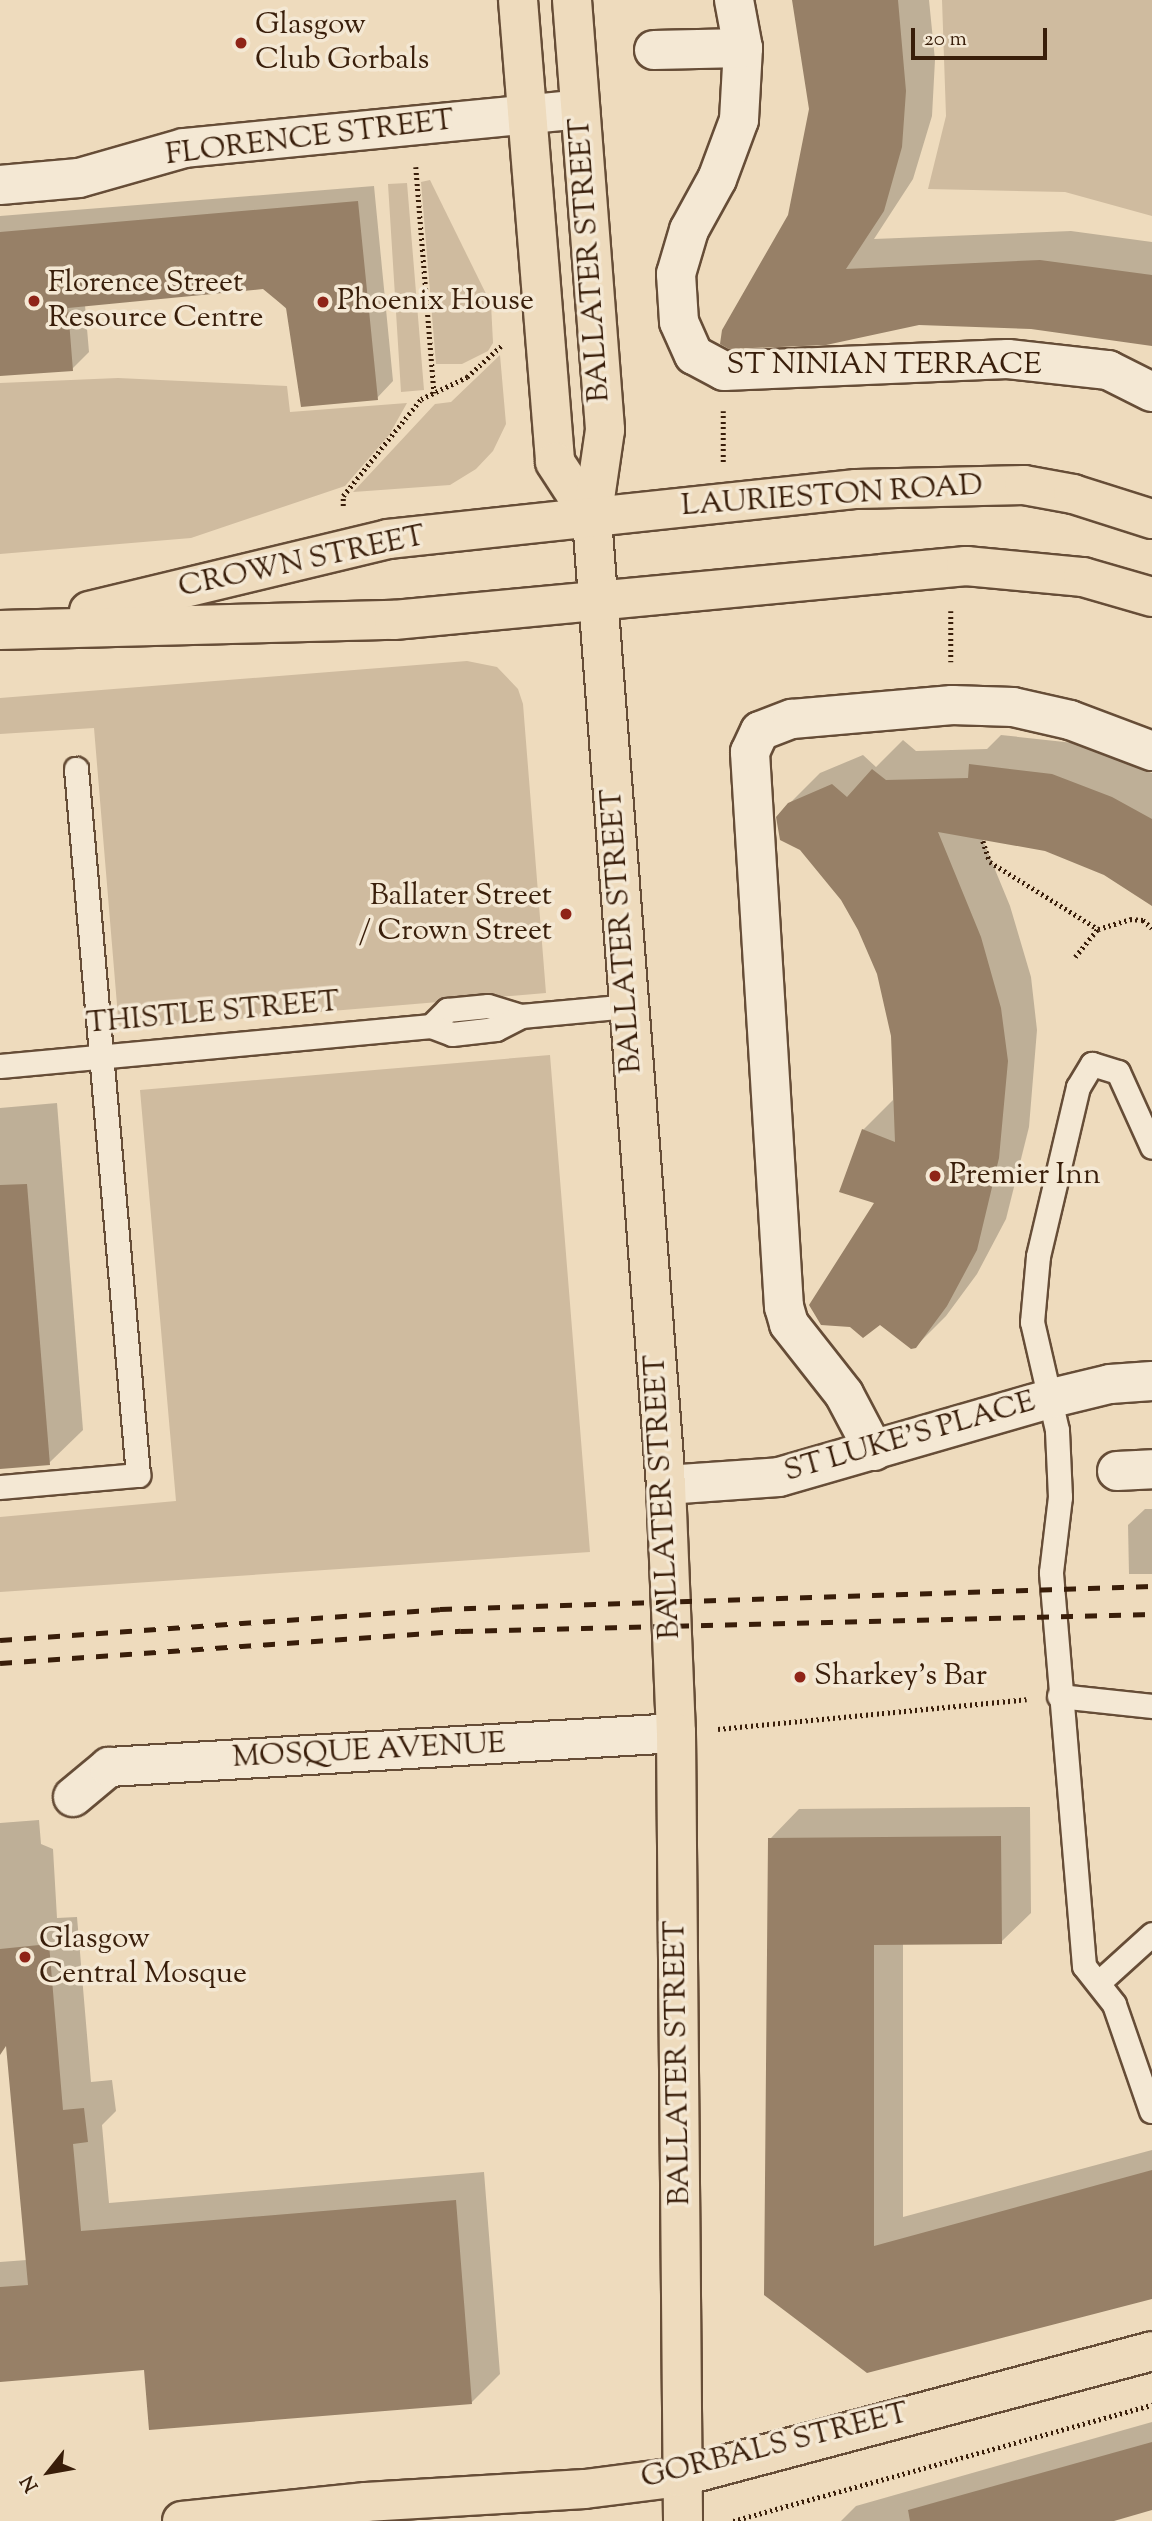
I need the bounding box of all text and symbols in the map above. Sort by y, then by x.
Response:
place label: Glasgow Club Gorbals [255,8,429,78]
scale bar [914,14,1050,58]
text: 20 m [924,25,967,55]
marker: Glasgow Club Gorbals [233,35,249,51]
street label: FLORENCE STREET [164,103,456,175]
street label: BALLATER STREET [563,116,619,404]
place label: Florence Street Resource Centre [48,266,264,336]
place label: Phoenix House [337,284,534,320]
marker: Florence Street Resource Centre [26,293,42,309]
marker: Phoenix House [315,294,331,310]
street label: ST NINIAN TERRACE [726,348,1042,384]
street label: LAURIESTON ROAD [680,469,984,525]
street label: CROWN STREET [175,519,429,607]
street label: BALLATER STREET [595,787,651,1075]
place label: Ballater Street / Crown Street [359,879,552,950]
marker: Ballater Street / Crown Street [558,906,574,922]
street label: THISTLE STREET [85,985,341,1043]
place label: Premier Inn [949,1158,1101,1194]
marker: Premier Inn [927,1168,943,1184]
street label: BALLATER STREET [639,1354,689,1640]
street label: ST LUKE'S PLACE [780,1385,1040,1491]
place label: Sharkey's Bar [814,1659,987,1695]
marker: Sharkey's Bar [792,1669,808,1685]
street label: MOSQUE AVENUE [231,1727,507,1777]
street label: BALLATER STREET [659,1920,699,2206]
place label: Glasgow Central Mosque [39,1922,247,1993]
marker: Glasgow Central Mosque [17,1949,33,1965]
street label: GORBALS STREET [638,2396,912,2498]
north arrow [14,2437,84,2507]
text: N [15,2470,46,2497]

